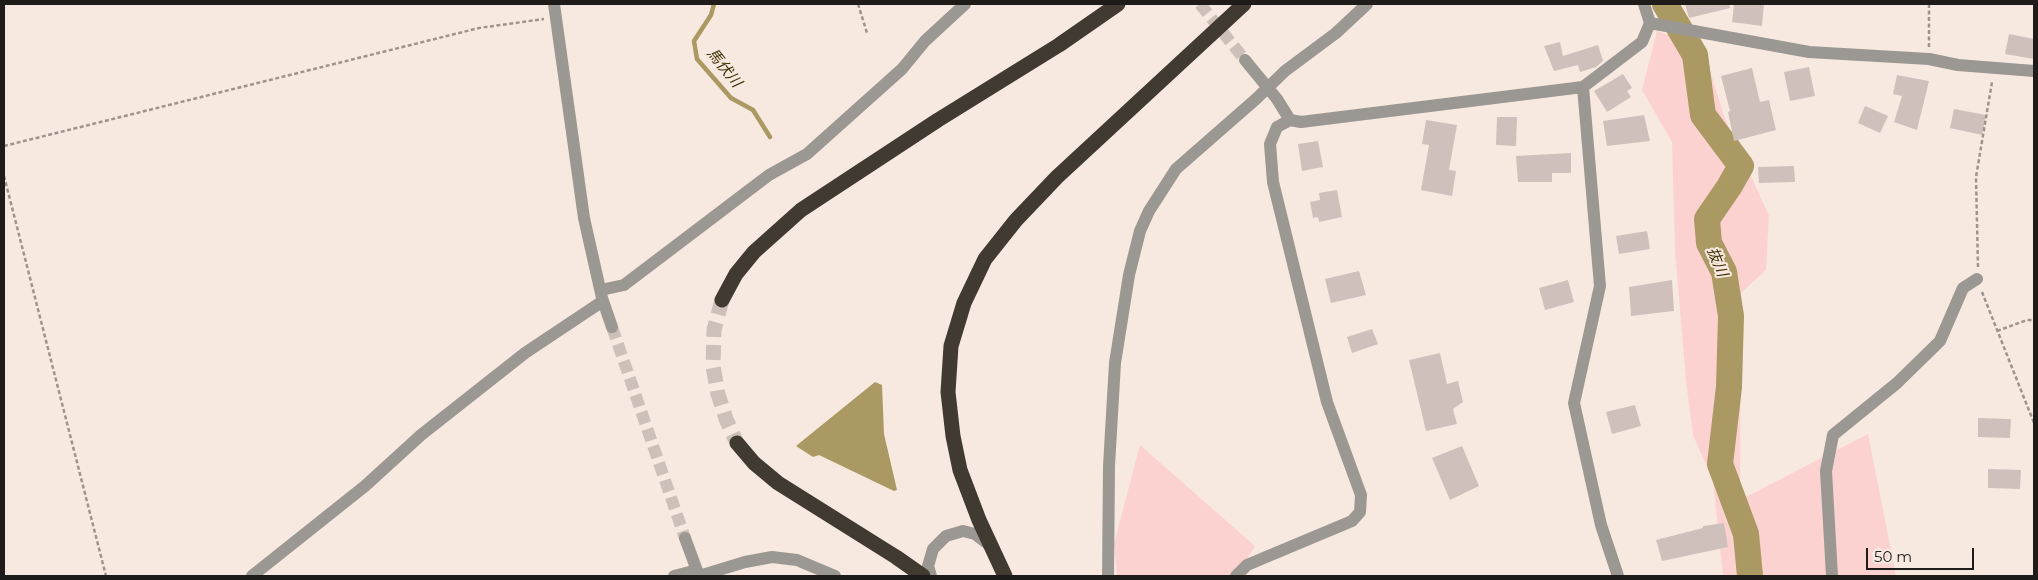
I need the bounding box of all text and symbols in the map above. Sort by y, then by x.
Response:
water label: 馬伏川 [703,45,745,91]
water label: 抜川 [1703,245,1731,279]
scale bar [1868,538,1976,570]
text: 50 m [1874,547,1912,566]

